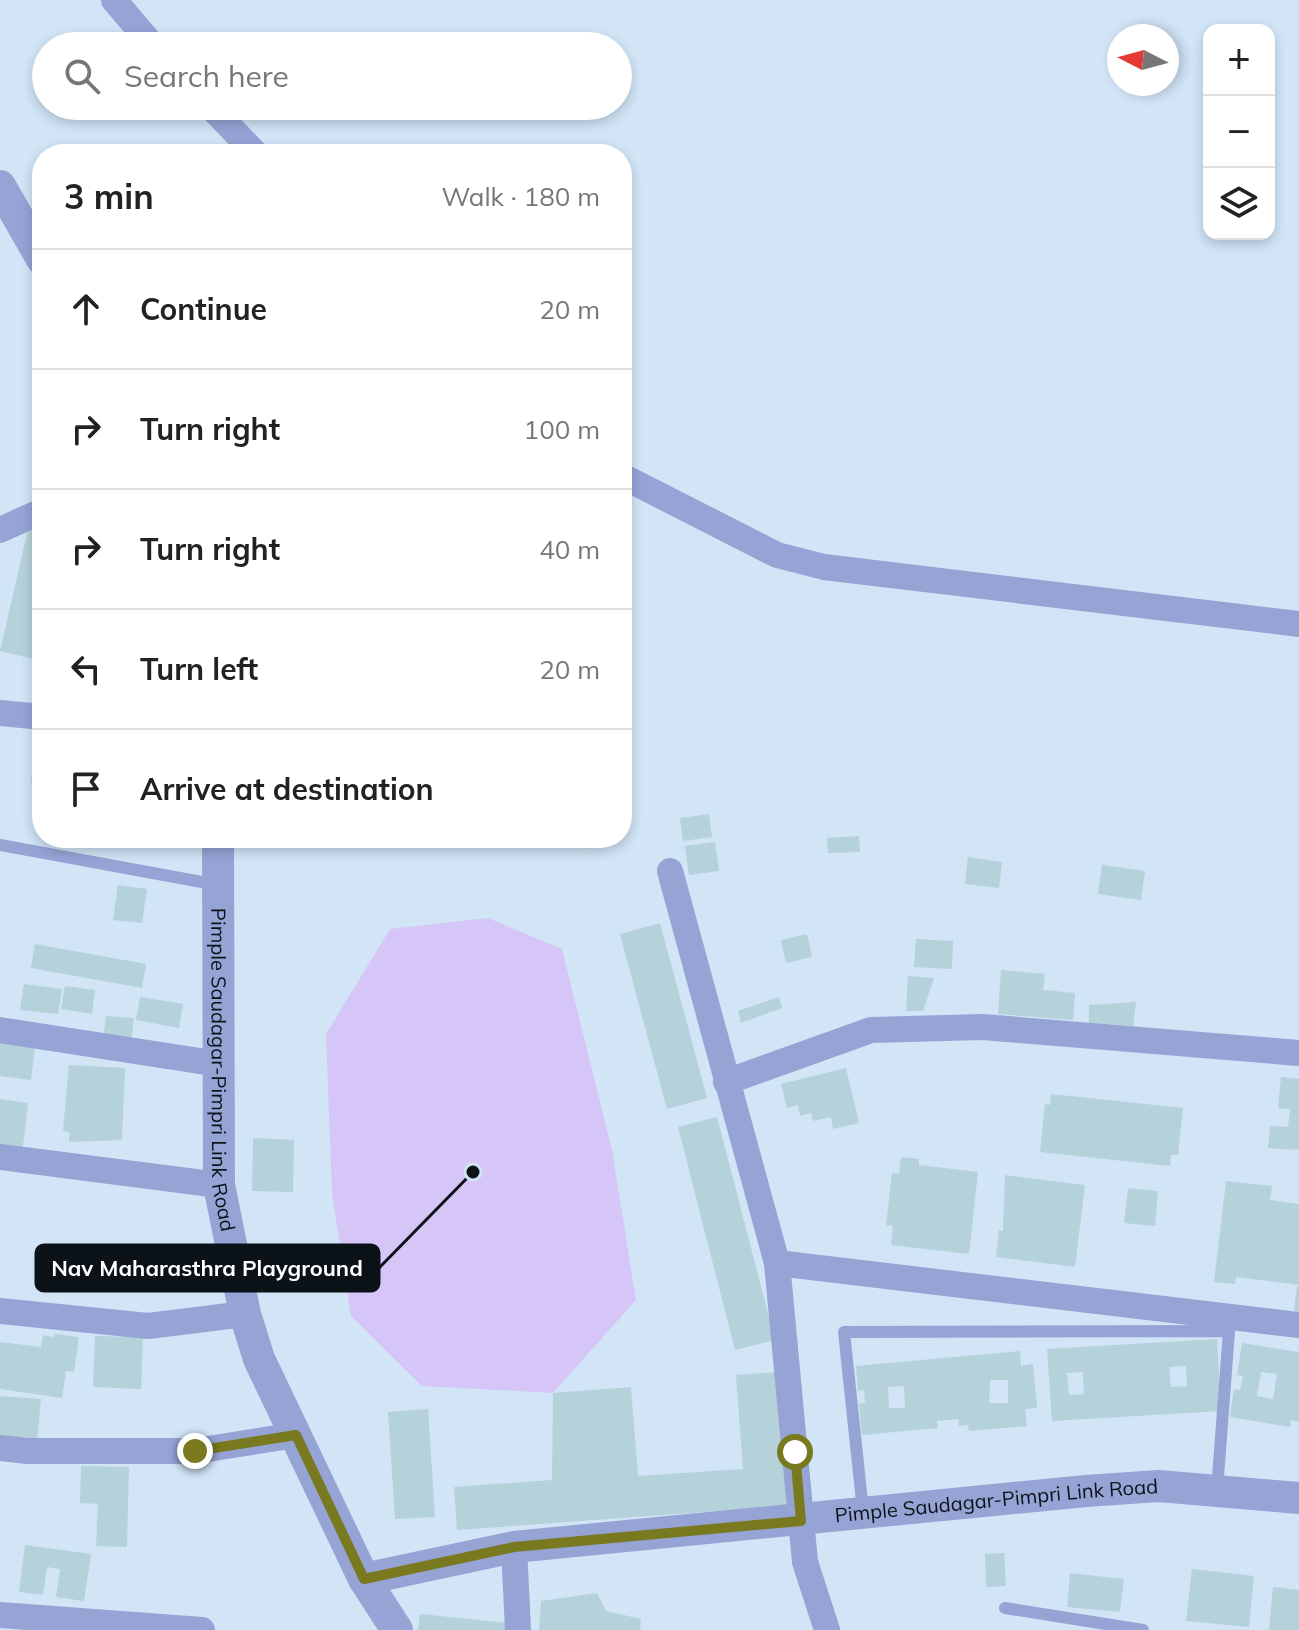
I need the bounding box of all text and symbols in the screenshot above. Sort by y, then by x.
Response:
north arrow [1107,24,1179,96]
map controls [1203,24,1275,240]
button: + [1203,24,1275,96]
search box [32,32,632,120]
icon: search [60,54,104,98]
text: Search here [124,57,289,95]
button: − [1203,96,1275,168]
button: layers [1203,168,1275,240]
text: 3 min [64,175,154,218]
text: Walk · 180 m [441,180,600,213]
icon: ahead [64,287,108,331]
text: Continue [140,290,267,328]
text: 20 m [539,293,600,326]
icon: right [64,407,108,451]
text: Turn right [140,410,280,448]
text: 100 m [524,413,600,446]
icon: right [64,527,108,571]
text: Turn right [140,530,280,568]
text: 40 m [539,533,600,566]
icon: left [64,647,108,691]
text: Turn left [140,650,258,688]
text: 20 m [539,653,600,686]
icon: arrive [64,767,108,811]
text: Arrive at destination [140,770,434,808]
street label: Pimple Saudagar-Pimpri Link Road [206,908,241,1234]
callout: Nav Maharasthra Playground [36,1245,379,1291]
text: Nav Maharasthra Playground [51,1254,363,1282]
route end [177,1433,213,1469]
route start [777,1434,813,1470]
street label: Pimple Saudagar-Pimpri Link Road [834,1473,1159,1528]

